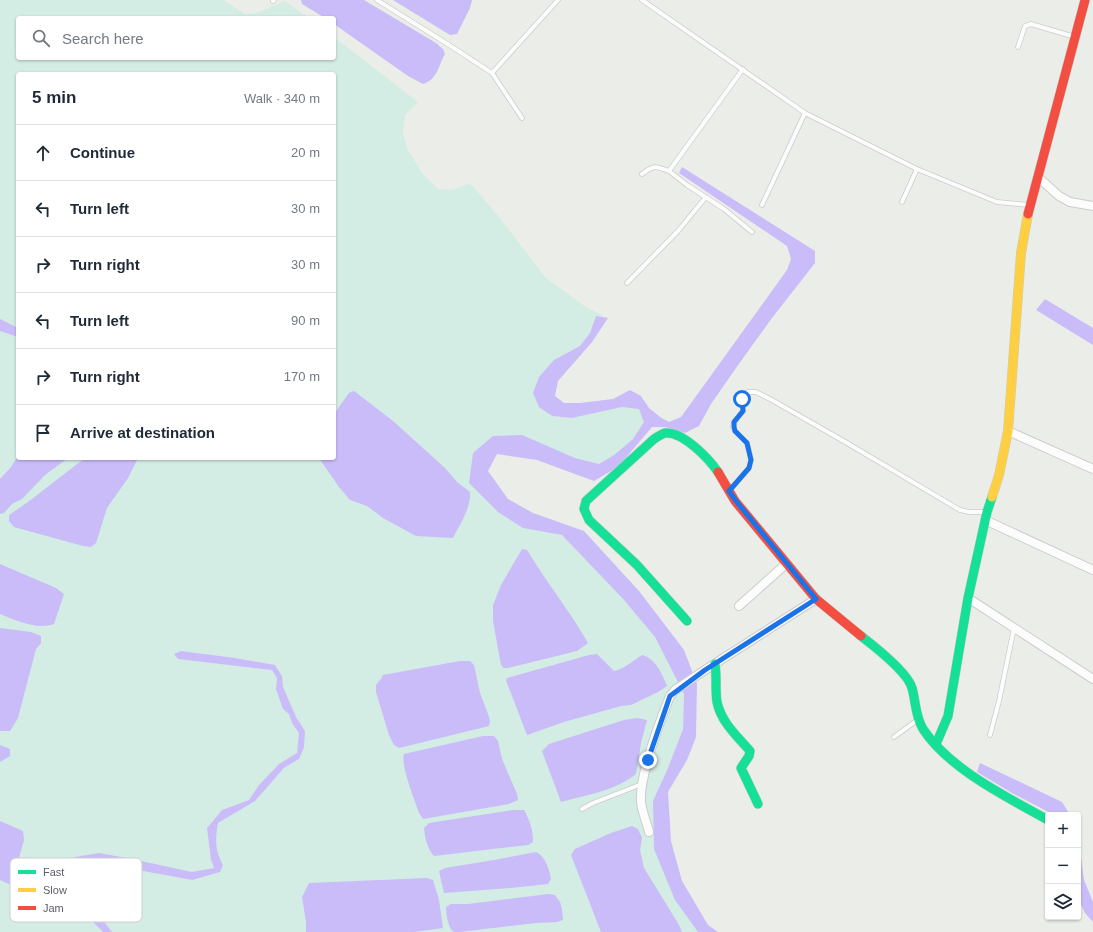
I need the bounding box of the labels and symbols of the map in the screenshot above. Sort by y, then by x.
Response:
route start [733,390,751,408]
route end [639,751,657,769]
legend [10,858,142,922]
text: Fast [43,866,64,878]
text: Slow [43,884,67,896]
text: Jam [43,902,64,914]

